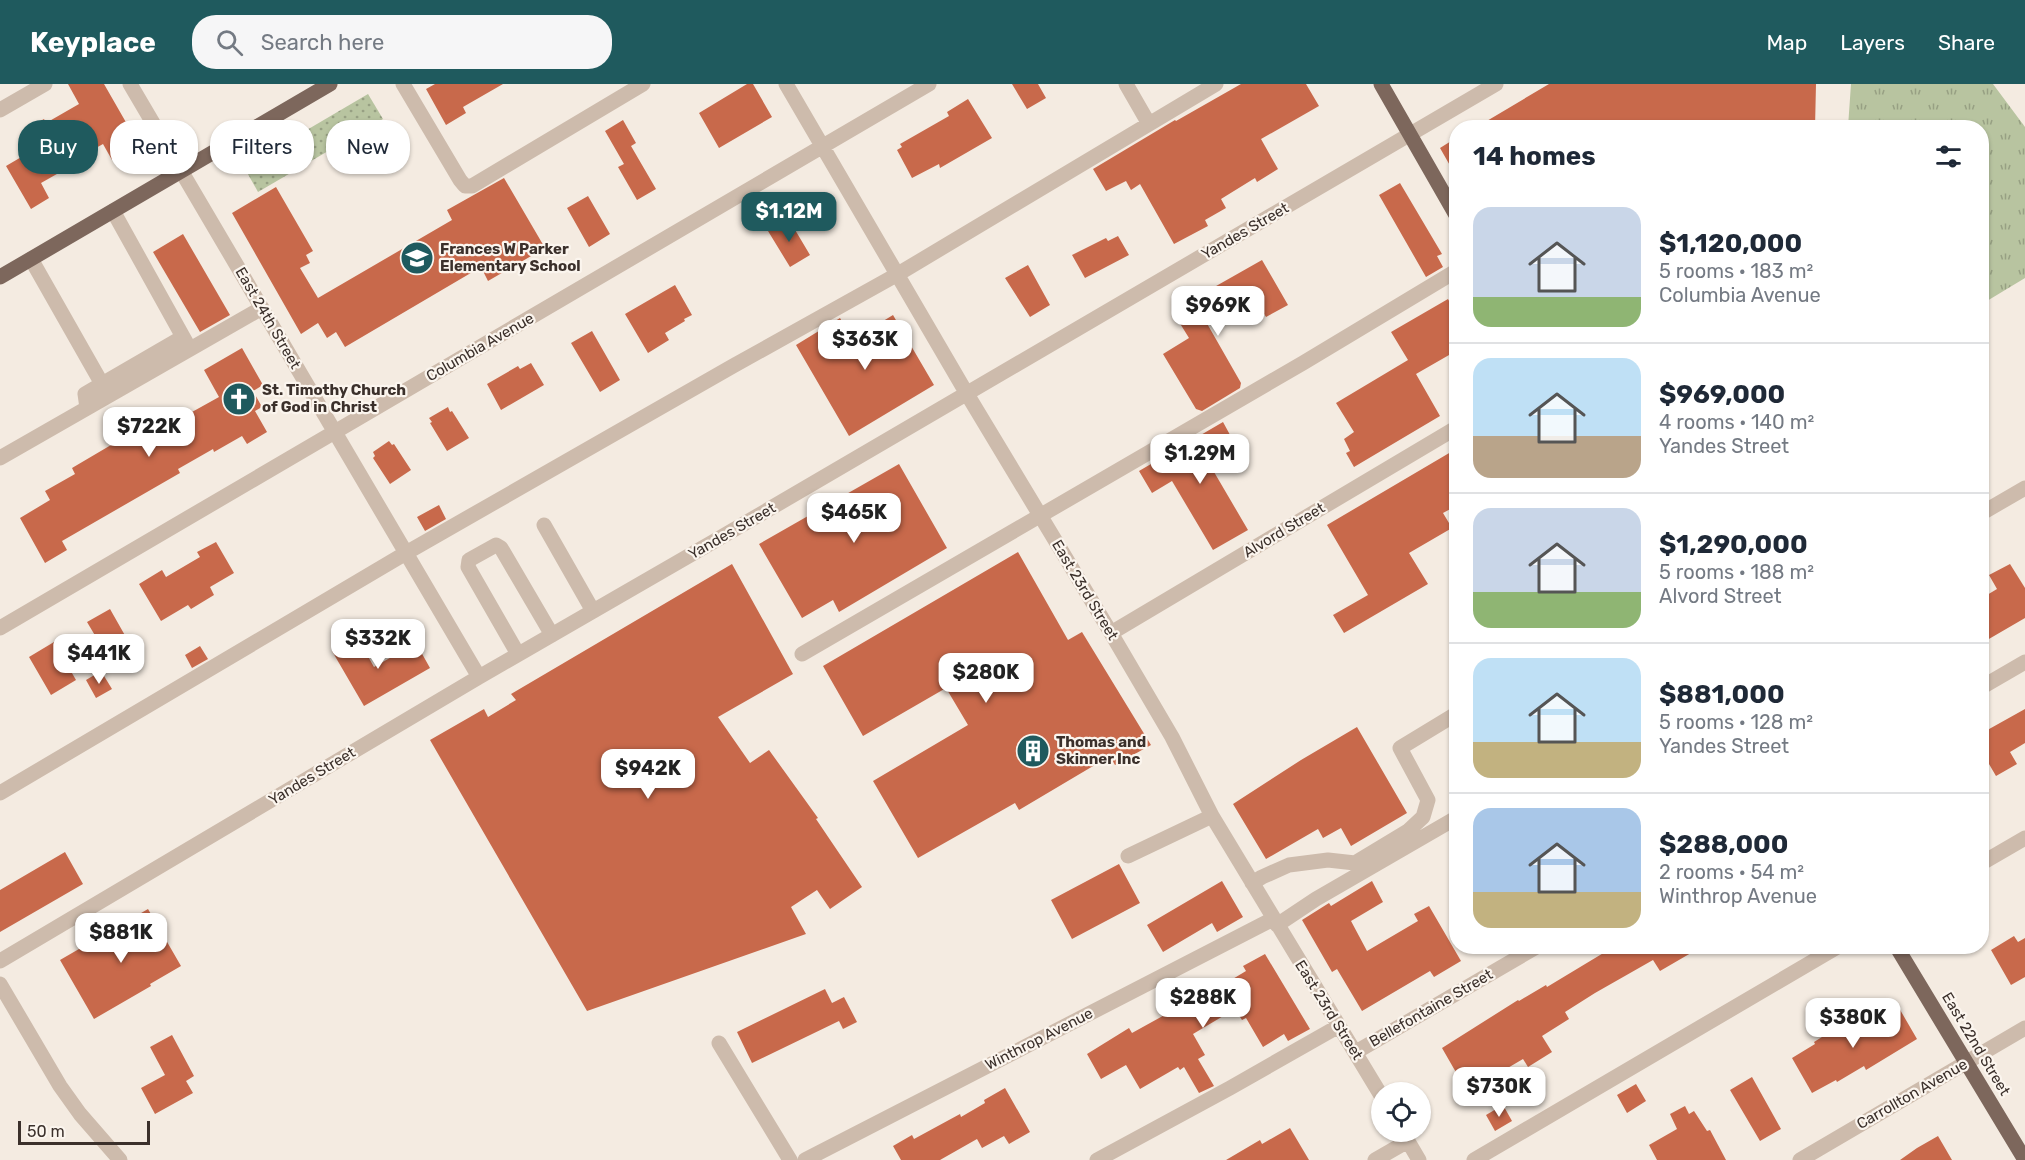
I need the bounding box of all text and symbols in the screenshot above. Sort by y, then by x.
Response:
search box [192,15,612,69]
text: Keyplace [30,26,156,59]
icon: search [213,26,246,59]
text: Search here [261,29,384,56]
text: Map [1766,30,1807,55]
text: Layers [1840,30,1905,55]
text: Share [1938,30,1995,55]
chip: Buy [18,120,98,174]
chip: Rent [110,120,198,174]
chip: Filters [210,120,314,174]
chip: New [326,120,410,174]
icon: filters [1932,140,1965,173]
text: 14 homes [1473,141,1596,172]
pin: $1.12M [740,192,838,243]
text: $1.12M [755,199,823,223]
street label: Yandes Street [1198,199,1292,263]
text: $1,120,000 [1659,228,1802,259]
icon: home [1521,231,1593,303]
school or university icon: Frances W Parker Elementary School [399,240,435,276]
place label: Frances W Parker Elementary School [440,240,581,275]
text: 5 rooms · 183 m² [1659,259,1813,283]
street label: East 24th Street [232,264,304,372]
text: Columbia Avenue [1659,283,1821,307]
pin: $969K [1176,286,1260,337]
text: $969K [1185,293,1251,317]
street label: Columbia Avenue [423,309,537,385]
pin: $363K [823,320,907,371]
text: $363K [832,327,898,351]
text: $969,000 [1659,379,1785,410]
church icon: St. Timothy Church of God in Christ [221,381,257,417]
place label: St. Timothy Church of God in Christ [262,381,406,416]
icon: home [1521,382,1593,454]
pin: $722K [107,407,191,458]
text: 4 rooms · 140 m² [1659,410,1814,434]
text: $722K [117,414,181,438]
pin: $1.29M [1151,434,1249,485]
text: Yandes Street [1659,434,1789,458]
text: $1.29M [1164,441,1236,465]
pin: $465K [812,493,896,544]
street label: Yandes Street [685,499,779,563]
street label: Alvord Street [1240,499,1328,561]
text: $465K [821,500,887,524]
text: $1,290,000 [1659,529,1808,560]
icon: home [1521,532,1593,604]
street label: East 23rd Street [1048,537,1122,644]
text: 5 rooms · 188 m² [1659,560,1814,584]
text: Alvord Street [1659,584,1781,608]
pin: $332K [336,619,420,670]
text: $332K [345,626,411,650]
pin: $441K [57,634,141,685]
text: $441K [67,641,131,665]
pin: $280K [944,653,1028,704]
text: $280K [953,660,1019,684]
text: $881,000 [1659,679,1785,710]
icon: home [1521,682,1593,754]
text: 5 rooms · 128 m² [1659,710,1813,734]
building icon: Thomas and Skinner Inc [1015,733,1051,769]
place label: Thomas and Skinner Inc [1056,733,1146,768]
text: Yandes Street [1659,734,1789,758]
street label: Yandes Street [266,743,359,809]
pin: $942K [606,749,690,800]
text: $942K [615,756,681,780]
text: $288,000 [1659,829,1788,860]
icon: home [1521,832,1593,904]
text: 2 rooms · 54 m² [1659,860,1804,884]
text: Winthrop Avenue [1659,884,1817,908]
pin: $881K [79,913,163,964]
text: $881K [89,920,153,944]
street label: East 23rd Street [1291,957,1367,1063]
street label: Bellefontaine Street [1366,965,1496,1051]
pin: $288K [1161,978,1245,1029]
text: $288K [1170,985,1236,1009]
street label: East 22nd Street [1938,989,2014,1099]
pin: $380K [1811,998,1895,1049]
street label: Winthrop Avenue [982,1004,1096,1074]
text: $380K [1820,1005,1886,1029]
street label: Carrollton Avenue [1853,1055,1971,1133]
pin: $730K [1457,1067,1541,1118]
text: $730K [1467,1074,1531,1098]
map controls [1371,1082,1431,1142]
button: locate [1371,1082,1431,1142]
scale bar [18,1118,150,1146]
text: 50 m [27,1122,65,1141]

